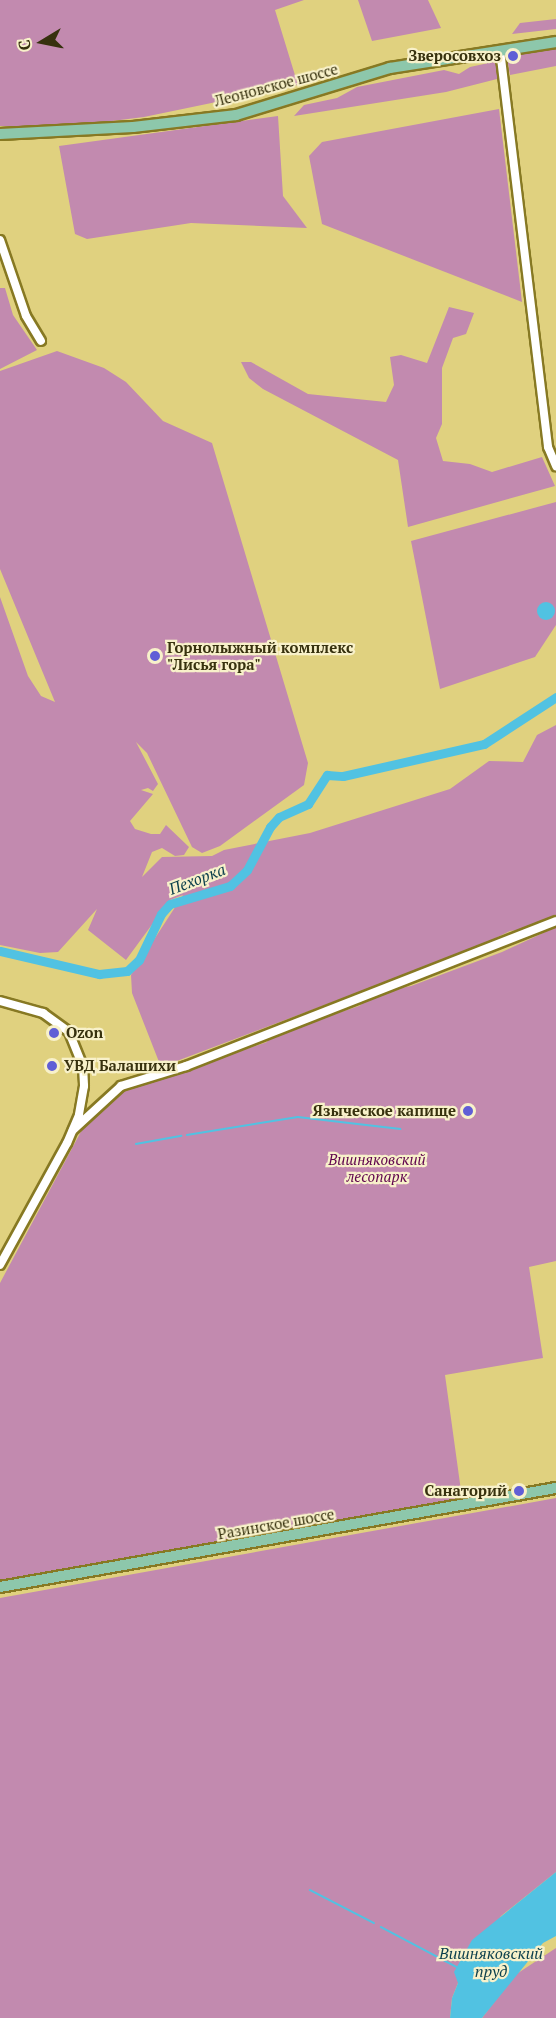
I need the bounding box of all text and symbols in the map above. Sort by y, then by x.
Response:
north arrow [12,12,72,72]
text: С [13,38,36,52]
place label: Зверосовхоз [409,47,501,65]
marker: Зверосовхоз [506,49,520,63]
street label: Леоновское шоссе [212,60,340,110]
place label: Горнолыжный комплекс "Лисья гора" [167,638,353,673]
marker: Горнолыжный комплекс "Лисья гора" [148,649,162,663]
water label: Пехорка [166,859,228,899]
place label: Ozon [66,1024,103,1042]
marker: Ozon [47,1026,61,1040]
place label: УВД Балашихи [64,1057,176,1075]
marker: УВД Балашихи [45,1059,59,1073]
place label: Языческое капище [313,1102,456,1120]
marker: Языческое капище [461,1104,475,1118]
park label: Вишняковский лесопарк [328,1150,426,1185]
place label: Санаторий [424,1482,507,1500]
marker: Санаторий [512,1484,526,1498]
street label: Разинское шоссе [216,1505,336,1543]
water label: Вишняковский пруд [439,1943,543,1981]

